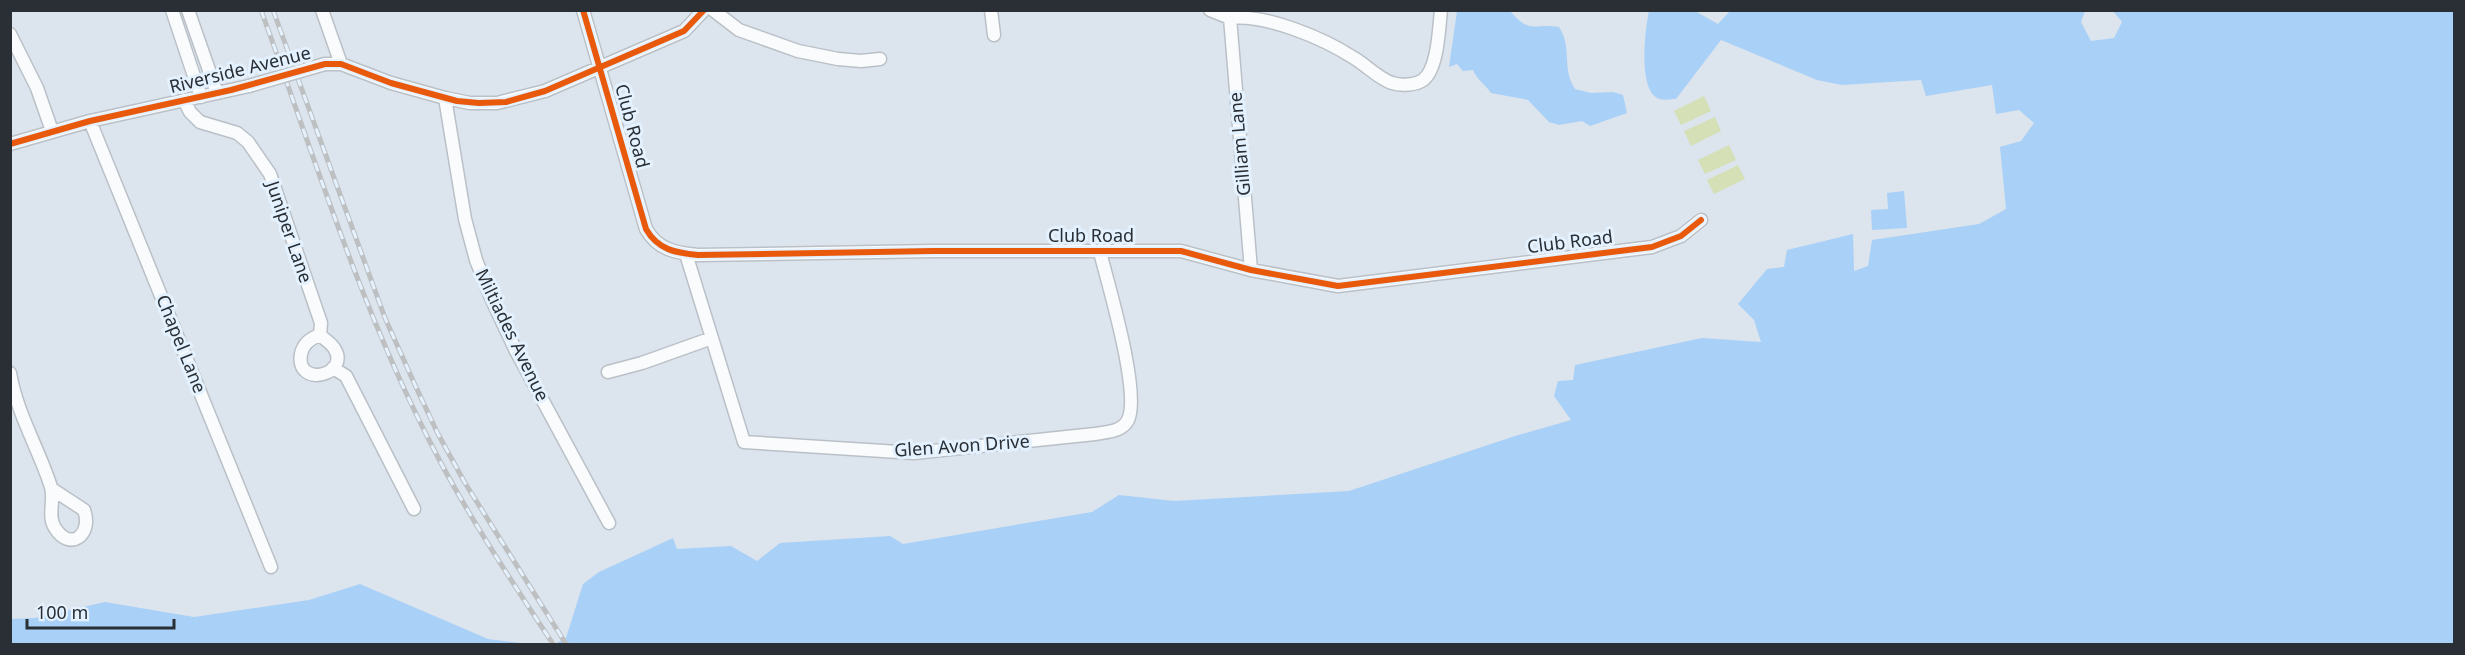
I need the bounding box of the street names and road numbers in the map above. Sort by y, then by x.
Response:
street label: Riverside Avenue [167,40,313,98]
street label: Club Road [610,81,656,170]
street label: Gilliam Lane [1223,91,1255,197]
street label: Juniper Lane [261,176,319,286]
street label: Club Road [1048,223,1134,247]
street label: Club Road [1526,224,1614,258]
street label: Miltiades Avenue [470,264,555,405]
street label: Chapel Lane [151,291,213,396]
street label: Glen Avon Drive [893,428,1030,462]

